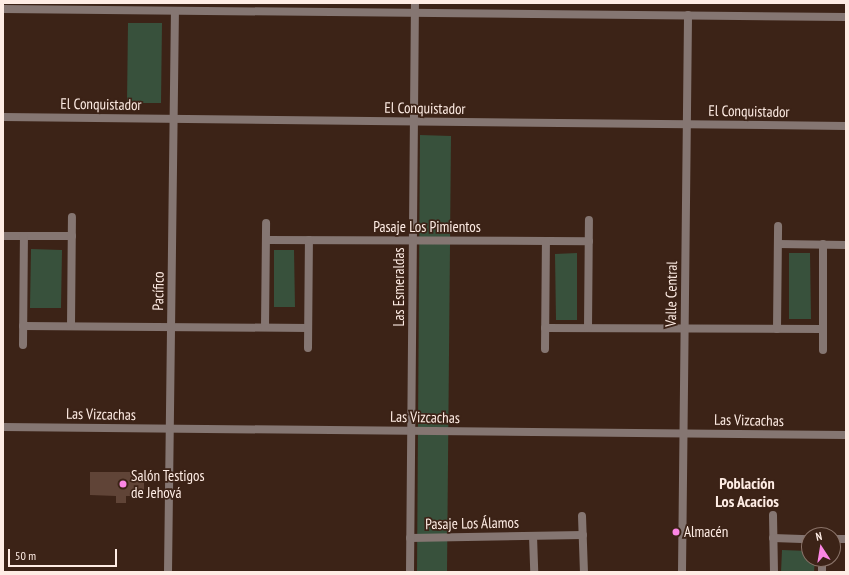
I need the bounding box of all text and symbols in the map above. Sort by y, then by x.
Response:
street label: El Conquistador [60,94,142,114]
street label: El Conquistador [384,98,466,118]
street label: El Conquistador [708,101,790,121]
street label: Pasaje Los Pimientos [373,218,481,236]
street label: Las Esmeraldas [390,248,408,326]
street label: Valle Central [661,261,681,327]
street label: Pacífico [149,271,167,311]
street label: Las Vizcachas [66,404,136,424]
street label: Las Vizcachas [390,407,460,427]
street label: Las Vizcachas [714,410,784,430]
place label: Salón Testigos de Jehová [131,466,205,501]
district label: Población Los Acacios [715,473,779,511]
marker: Salón Testigos de Jehová [118,479,128,489]
street label: Pasaje Los Álamos [425,513,519,533]
place label: Almacén [684,523,728,541]
marker: Almacén [671,527,681,537]
north arrow [801,527,841,567]
text: N [814,529,823,544]
scale bar [10,541,119,567]
text: 50 m [15,548,36,563]

